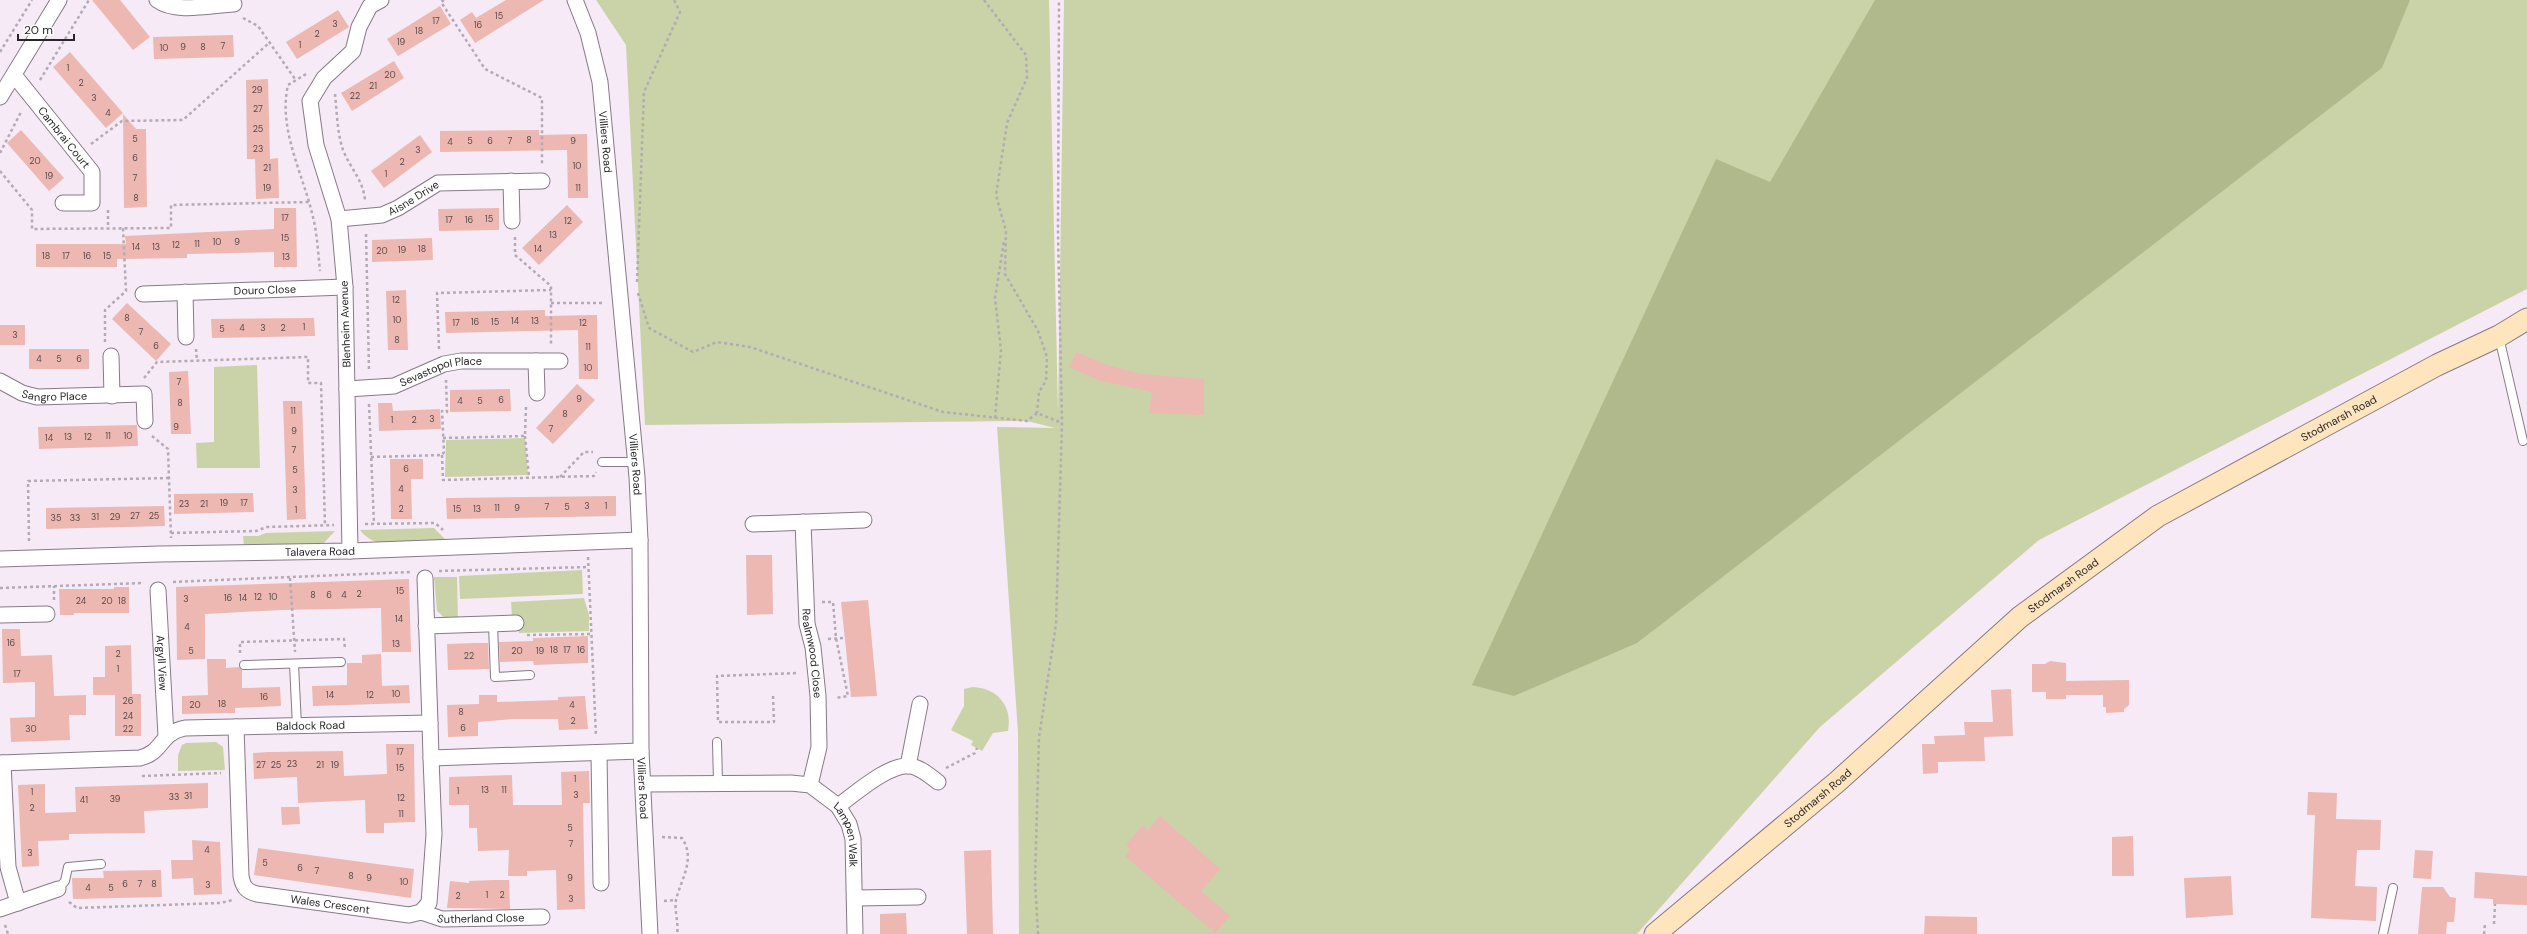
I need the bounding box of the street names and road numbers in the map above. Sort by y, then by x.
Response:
street label: Cambrai Court [35,104,93,171]
street label: Villiers Road [596,110,615,173]
street label: Aisne Drive [386,177,441,218]
street label: Blenheim Avenue [336,280,354,368]
street label: Douro Close [233,282,296,298]
street label: Sevastopol Place [397,354,482,390]
street label: Sangro Place [20,386,87,404]
street label: Stodmarsh Road [2298,392,2379,444]
street label: Villiers Road [626,433,645,496]
street label: Talavera Road [285,544,355,559]
street label: Stodmarsh Road [2025,555,2101,616]
street label: Realmwood Close [799,608,825,699]
street label: Argyll View [153,635,171,692]
street label: Baldock Road [276,718,345,733]
street label: Villiers Road [634,757,651,820]
street label: Stodmarsh Road [1781,765,1854,831]
street label: Lampen Walk [831,799,861,868]
street label: Wales Crescent [290,892,371,917]
street label: Sutherland Close [435,910,524,926]

